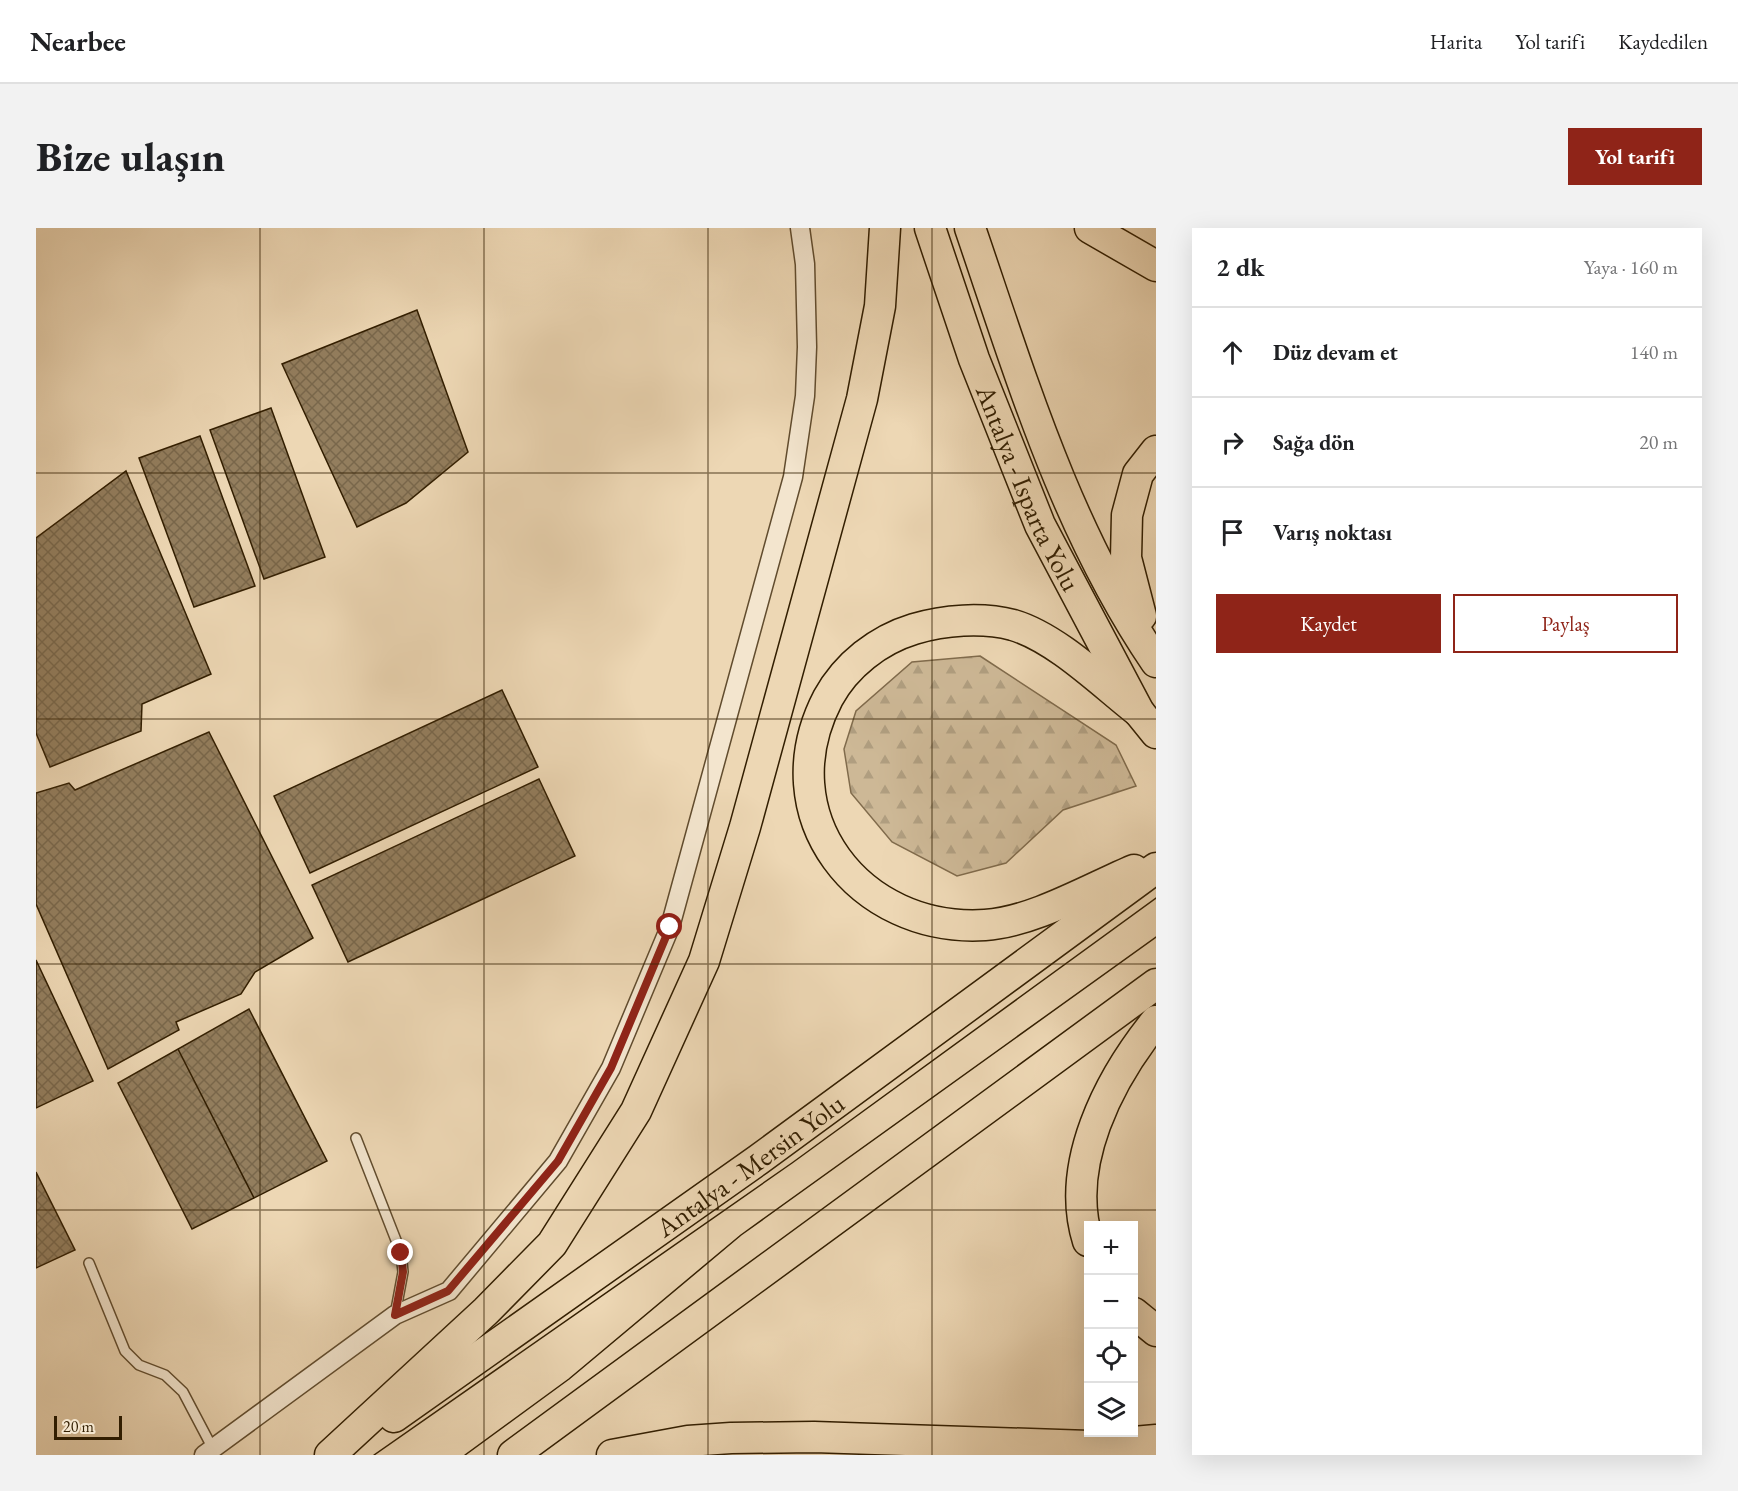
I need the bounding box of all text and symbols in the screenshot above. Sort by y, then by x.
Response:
text: Nearbee [30,23,126,59]
text: Harita [1430,28,1482,55]
text: Yol tarifi [1515,28,1585,55]
text: Kaydedilen [1618,28,1708,55]
button: Yol tarifi [1568,128,1702,185]
text: Bize ulaşın [36,129,225,184]
text: 2 dk [1216,250,1265,284]
text: Yaya · 160 m [1584,254,1678,280]
icon: ahead [1216,336,1249,369]
text: Düz devam et [1273,338,1398,367]
text: 140 m [1630,339,1678,365]
street label: Antalya - Isparta Yolu [968,379,1089,597]
icon: right [1216,426,1249,459]
text: Sağa dön [1273,428,1355,457]
text: 20 m [1639,429,1678,455]
icon: arrive [1216,516,1249,549]
text: Varış noktası [1273,518,1392,547]
button: Kaydet [1216,594,1441,653]
button: Paylaş [1453,594,1678,653]
route start [656,913,682,939]
street label: Antalya - Mersin Yolu [648,1085,851,1245]
map controls [1084,1221,1138,1437]
button: + [1084,1221,1138,1275]
route end [387,1239,413,1265]
button: − [1084,1275,1138,1329]
button: locate [1084,1329,1138,1383]
button: layers [1084,1383,1138,1437]
scale bar [54,1413,122,1440]
text: 20 m [63,1416,94,1437]

